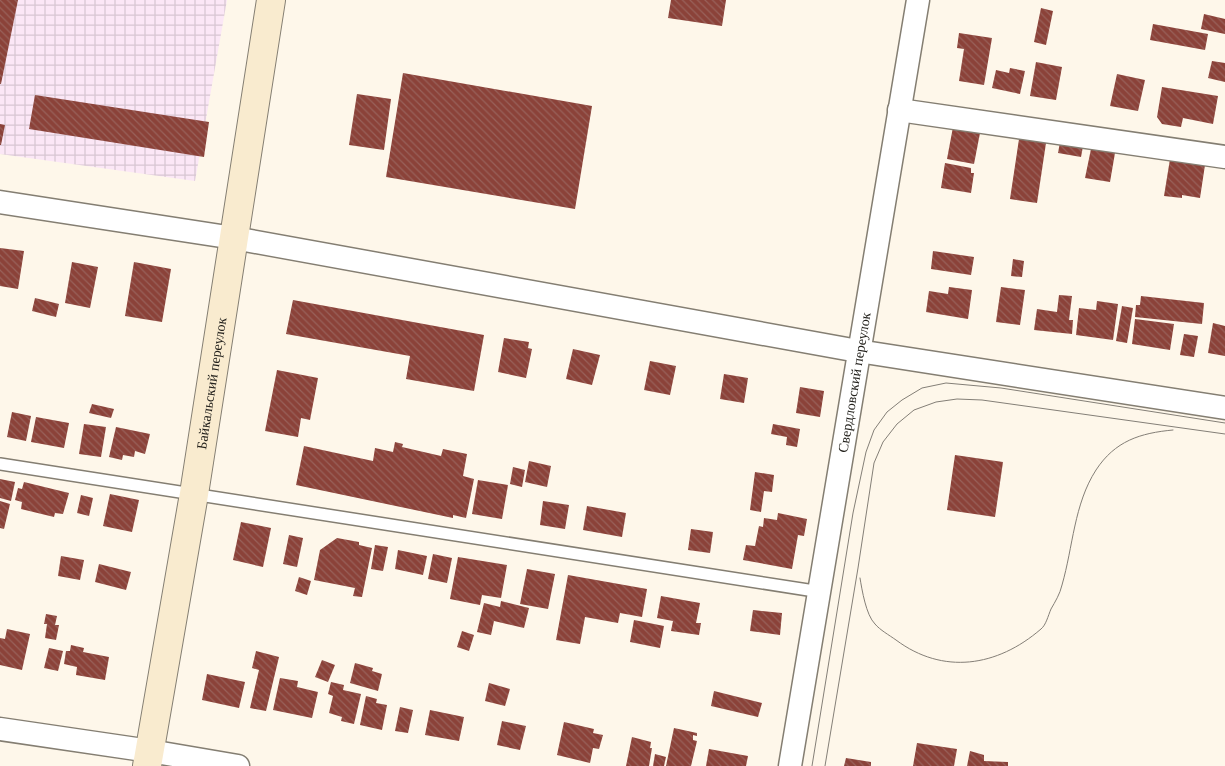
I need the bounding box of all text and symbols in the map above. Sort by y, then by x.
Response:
street label: Свердловский переулок [835,311,873,454]
street label: Байкальский переулок [194,316,229,450]

